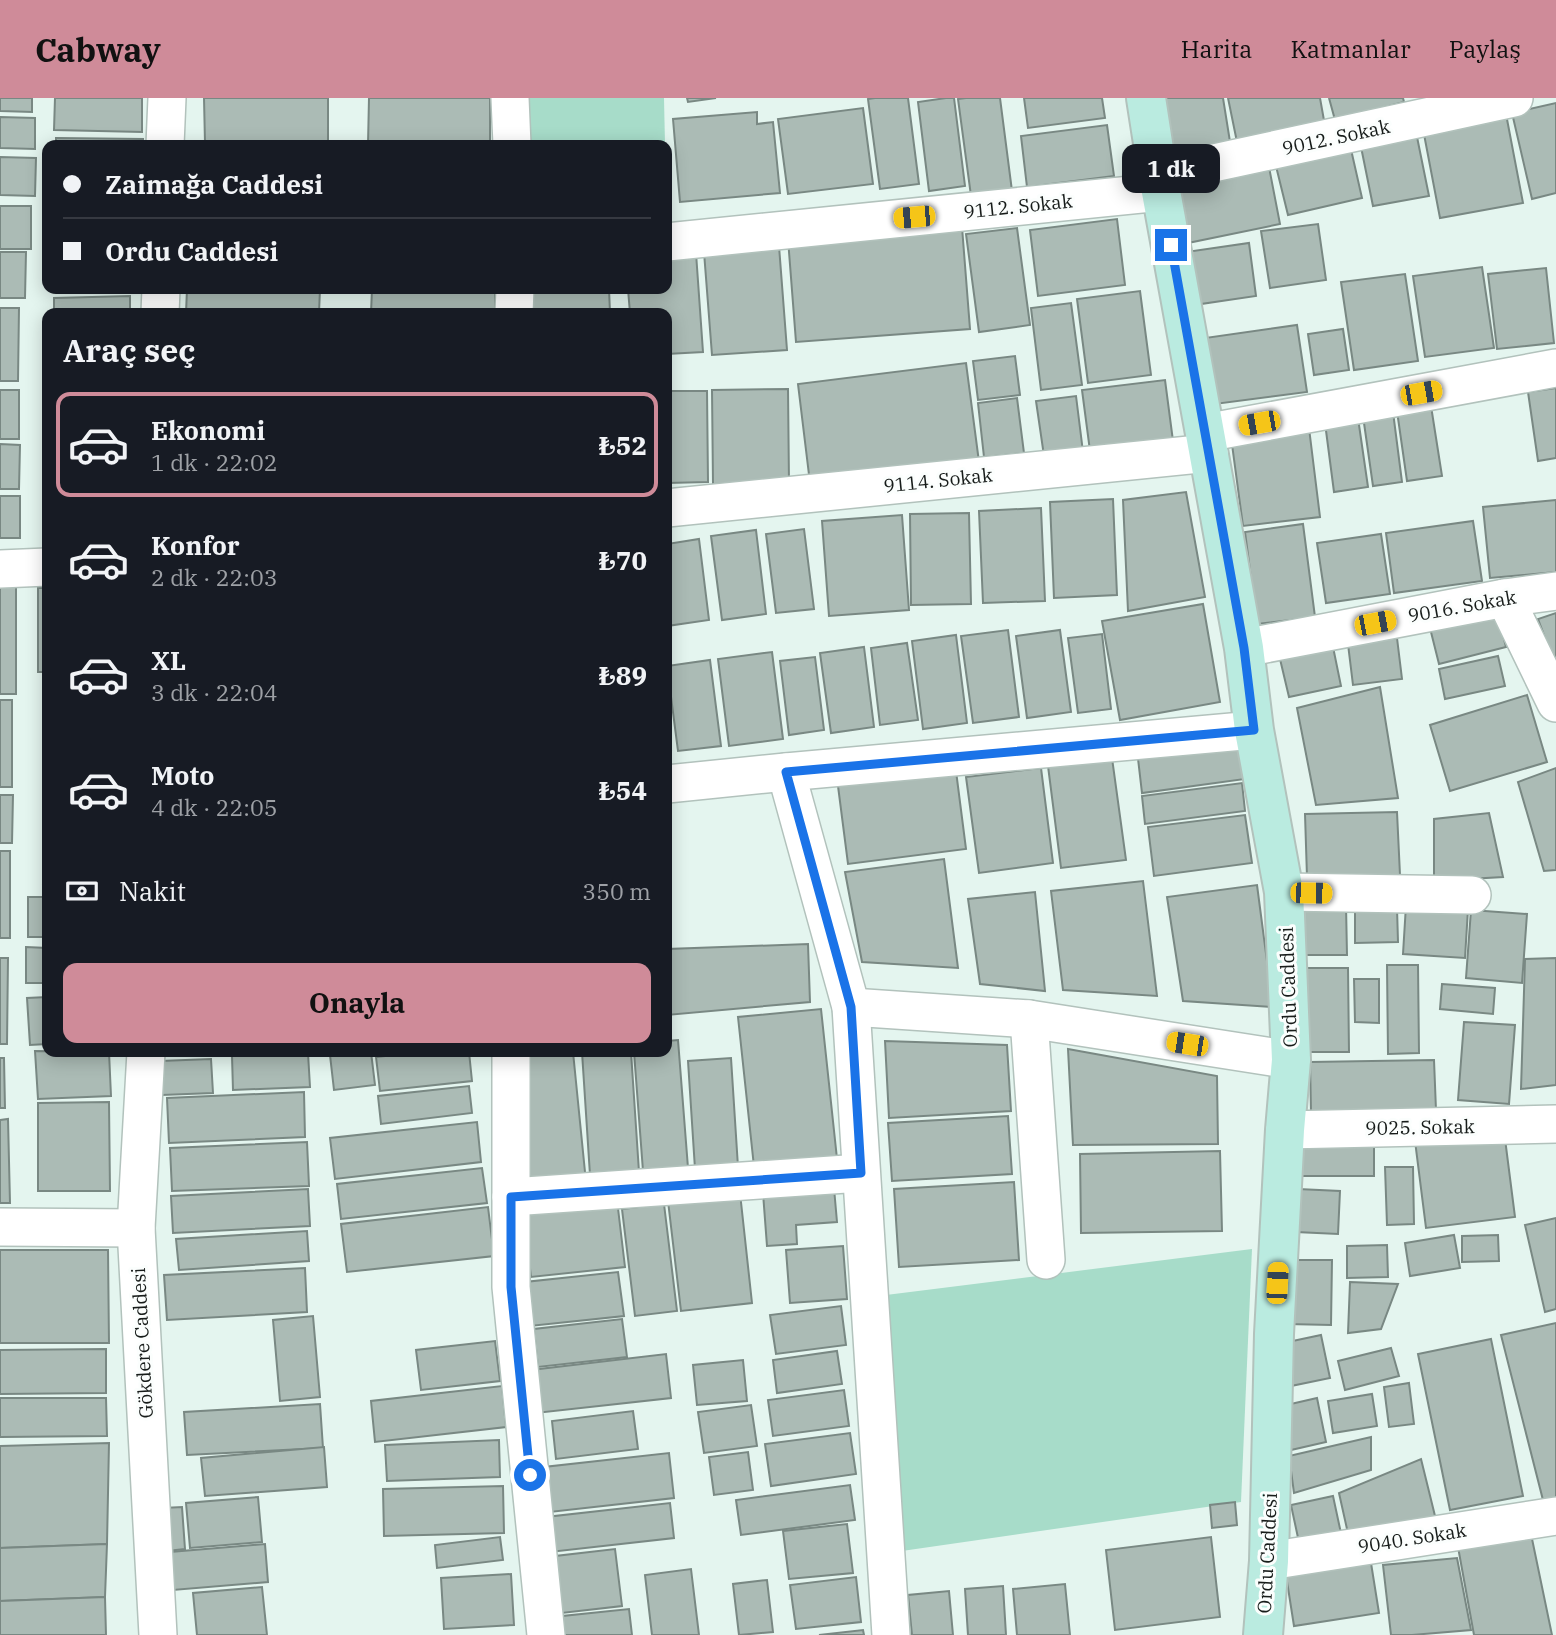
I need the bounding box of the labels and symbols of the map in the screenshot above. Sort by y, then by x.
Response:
street label: 9012. Sokak [1280,114,1392,160]
callout: 1 dk [1122,144,1220,192]
street label: 9112. Sokak [962,188,1074,224]
car [893,205,936,229]
route end [1155,229,1187,261]
car [1399,379,1444,407]
car [1237,409,1282,437]
street label: 9114. Sokak [882,462,994,498]
street label: 9016. Sokak [1406,585,1518,627]
car [1353,609,1398,637]
car [1290,882,1333,904]
street label: Ordu Caddesi [1274,926,1302,1048]
car [1165,1030,1210,1058]
street label: 9025. Sokak [1365,1114,1475,1140]
car [1266,1261,1289,1305]
street label: Gökdere Caddesi [126,1267,158,1419]
route start [514,1459,546,1491]
street label: Ordu Caddesi [1252,1492,1282,1614]
street label: 9040. Sokak [1356,1518,1468,1558]

